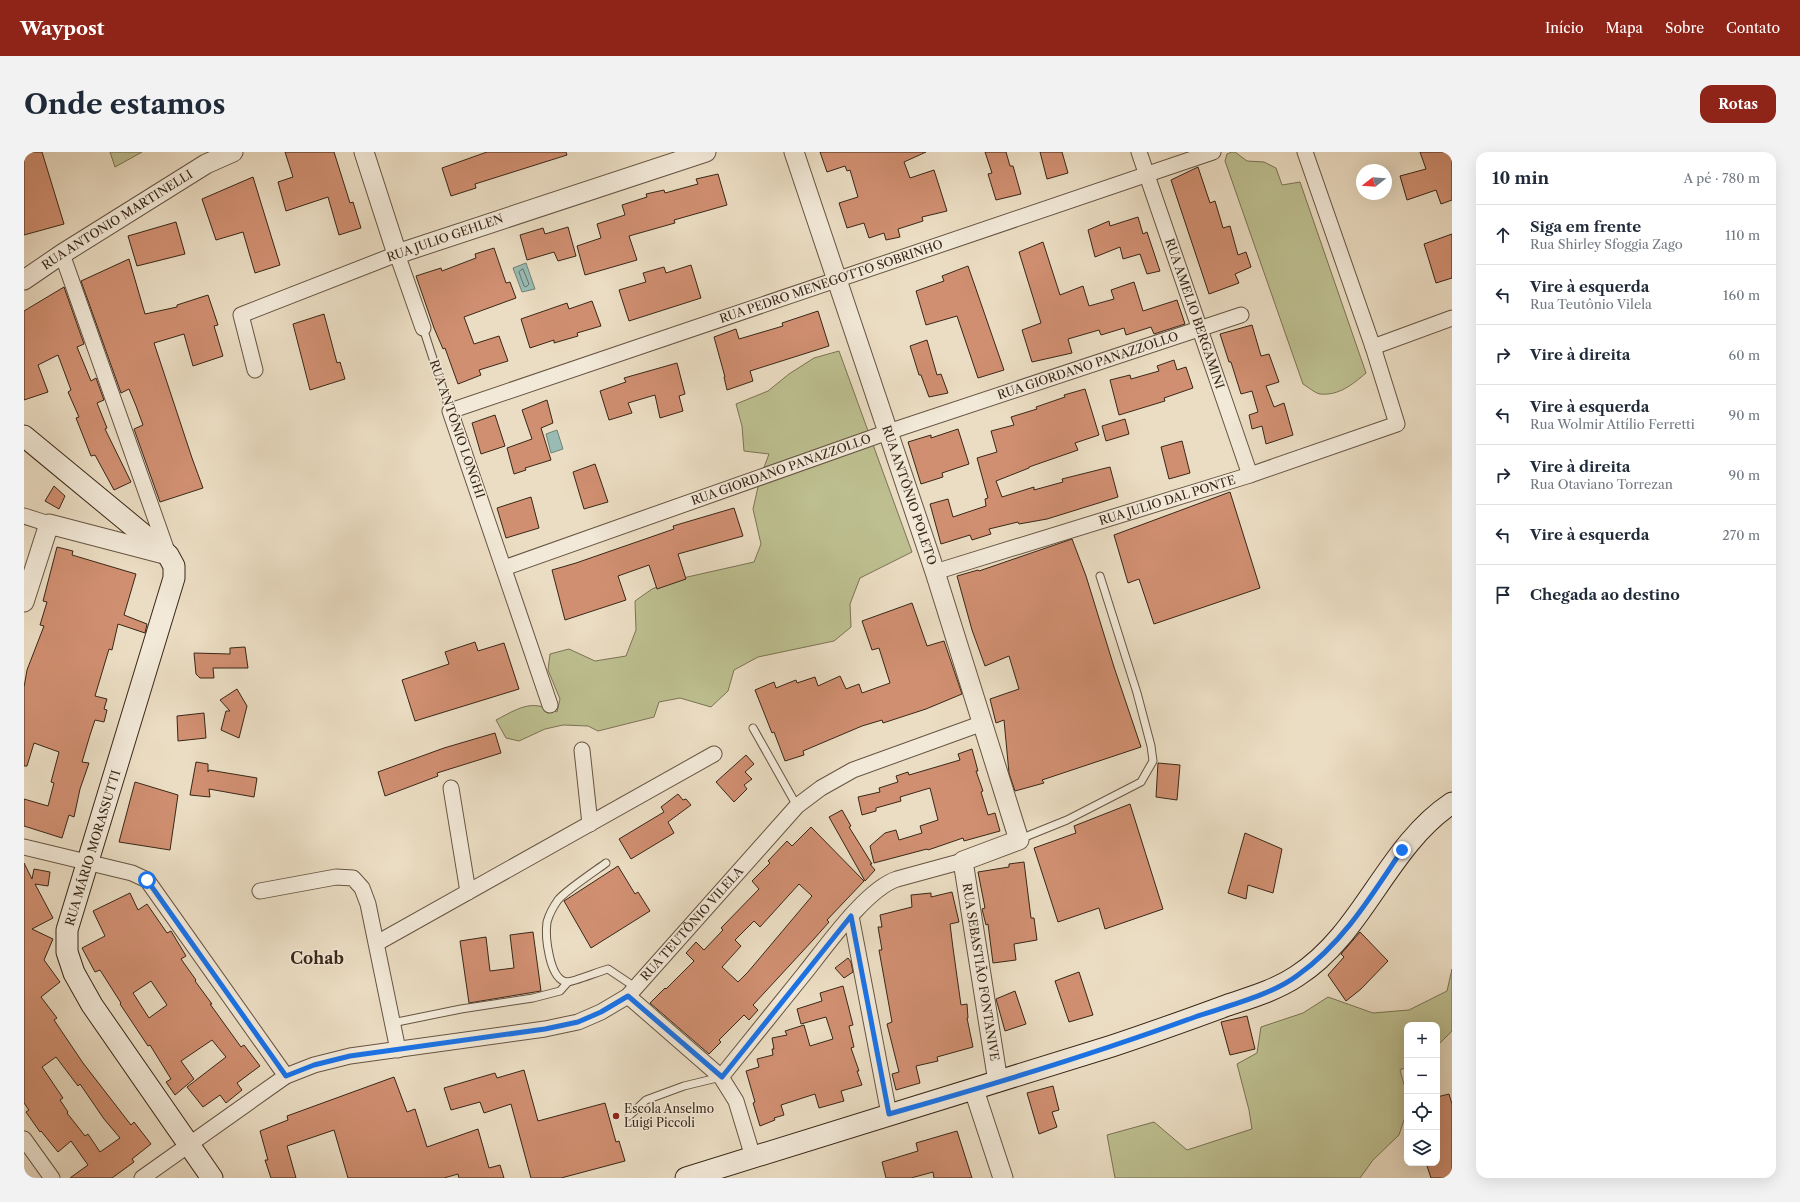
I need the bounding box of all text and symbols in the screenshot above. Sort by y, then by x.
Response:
text: Waypost [20,17,104,40]
text: Início [1545,19,1584,37]
text: Mapa [1606,19,1643,37]
text: Sobre [1665,19,1704,37]
text: Contato [1726,19,1780,37]
button: Rotas [1700,85,1776,123]
text: Onde estamos [24,87,225,121]
north arrow [1356,164,1392,200]
street label: RUA ANTONIO MARTINELLI [39,166,195,273]
text: 10 min [1492,168,1549,188]
text: A pé · 780 m [1684,170,1760,186]
street label: RUA JULIO GEHLEN [385,210,505,265]
text: Siga em frente [1530,217,1641,236]
icon: ahead [1492,224,1514,246]
text: 110 m [1725,227,1760,243]
street label: RUA PEDRO MENEGOTTO SOBRINHO [717,236,945,326]
street label: RUA AMELIO BERGAMINI [1162,236,1228,391]
text: Rua Shirley Sfoggia Zago [1530,236,1683,252]
text: Vire à esquerda [1530,277,1649,296]
icon: left [1492,284,1514,306]
text: 160 m [1723,287,1760,303]
text: Rua Teutônio Vilela [1530,296,1652,312]
street label: RUA GIORDANO PANAZZOLLO [995,328,1180,402]
icon: right [1492,344,1514,366]
text: Vire à direita [1530,345,1630,364]
text: 60 m [1729,347,1760,363]
street label: RUA ANTÔNIO LONGHI [427,357,489,500]
text: Vire à esquerda [1530,397,1649,416]
icon: left [1492,404,1514,426]
text: 90 m [1729,407,1760,423]
text: Rua Wolmir Attílio Ferretti [1530,416,1695,432]
street label: RUA ANTÔNIO POLETO [879,423,940,567]
street label: RUA GIORDANO PANAZZOLLO [689,431,873,508]
text: Vire à direita [1530,457,1630,476]
icon: right [1492,464,1514,486]
text: 90 m [1729,467,1760,483]
street label: RUA JULIO DAL PONTE [1097,472,1237,528]
text: Rua Otaviano Torrezan [1530,476,1673,492]
icon: left [1492,524,1514,546]
text: Vire à esquerda [1530,525,1649,544]
text: 270 m [1722,527,1760,543]
icon: arrive [1492,584,1514,606]
text: Chegada ao destino [1530,585,1680,604]
street label: RUA MÁRIO MORASSUTTI [61,768,123,928]
route end [1393,841,1411,859]
street label: RUA TEUTÔNIO VILELA [637,863,747,984]
route start [138,871,156,889]
street label: RUA SEBASTIÃO FONTANIVE [960,882,1003,1062]
district label: Cohab [290,948,344,968]
map controls [1404,1022,1440,1166]
button: + [1404,1022,1440,1058]
button: − [1404,1058,1440,1094]
button: locate [1404,1094,1440,1130]
place label: Escola Anselmo Luigi Piccoli [624,1101,714,1130]
marker: Escola Anselmo Luigi Piccoli [611,1111,621,1121]
button: layers [1404,1130,1440,1166]

